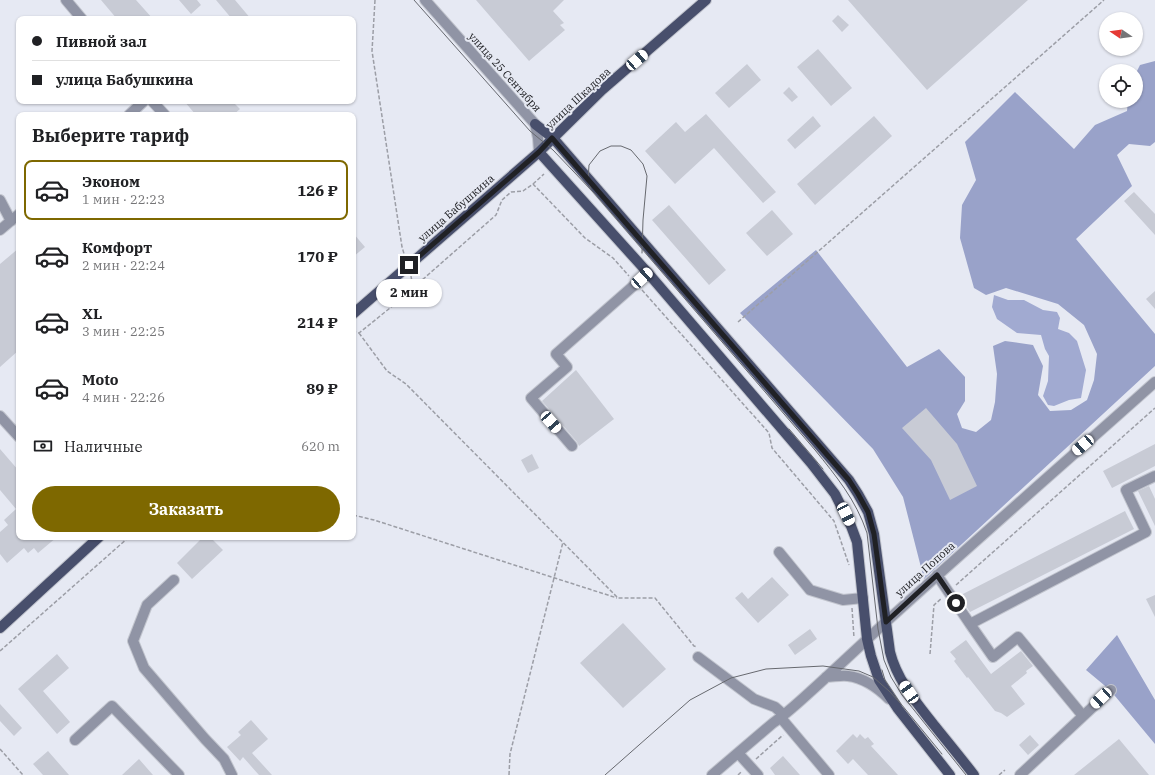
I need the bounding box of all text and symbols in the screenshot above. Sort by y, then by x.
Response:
north arrow [1099,12,1143,56]
map controls [1099,12,1143,108]
street label: улица 25 Сентября [466,29,544,115]
text: Пивной зал [56,32,147,51]
car [624,48,650,72]
street label: улица Шкадова [543,64,613,132]
button: locate [1099,64,1143,108]
text: улица Бабушкина [56,70,193,89]
text: Выберите тариф [32,124,189,147]
street label: улица Бабушкина [415,171,497,245]
icon: car [34,172,70,208]
text: Эконом [82,172,140,191]
text: 126 ₽ [297,181,338,200]
text: 1 мин · 22:23 [82,191,165,208]
icon: car [34,238,70,274]
text: Комфорт [82,238,152,257]
text: 170 ₽ [297,247,338,266]
route end [400,256,418,274]
text: 2 мин · 22:24 [82,257,165,274]
car [629,266,655,290]
callout: 2 мин [376,279,442,307]
text: 2 мин [390,284,428,301]
icon: car [34,304,70,340]
text: XL [82,304,102,323]
text: 214 ₽ [297,313,338,332]
text: 3 мин · 22:25 [82,323,165,340]
icon: car [34,370,70,406]
text: Moto [82,370,119,389]
text: 89 ₽ [306,379,338,398]
text: 4 мин · 22:26 [82,389,165,406]
car [539,409,563,435]
car [1070,433,1096,457]
icon: cash [32,435,54,457]
text: Наличные [64,437,142,456]
text: 620 m [301,438,340,455]
button: Заказать [32,486,340,532]
car [835,501,857,527]
street label: улица Попова [892,538,958,600]
route start [947,594,965,612]
car [897,679,921,705]
car [1088,685,1114,711]

